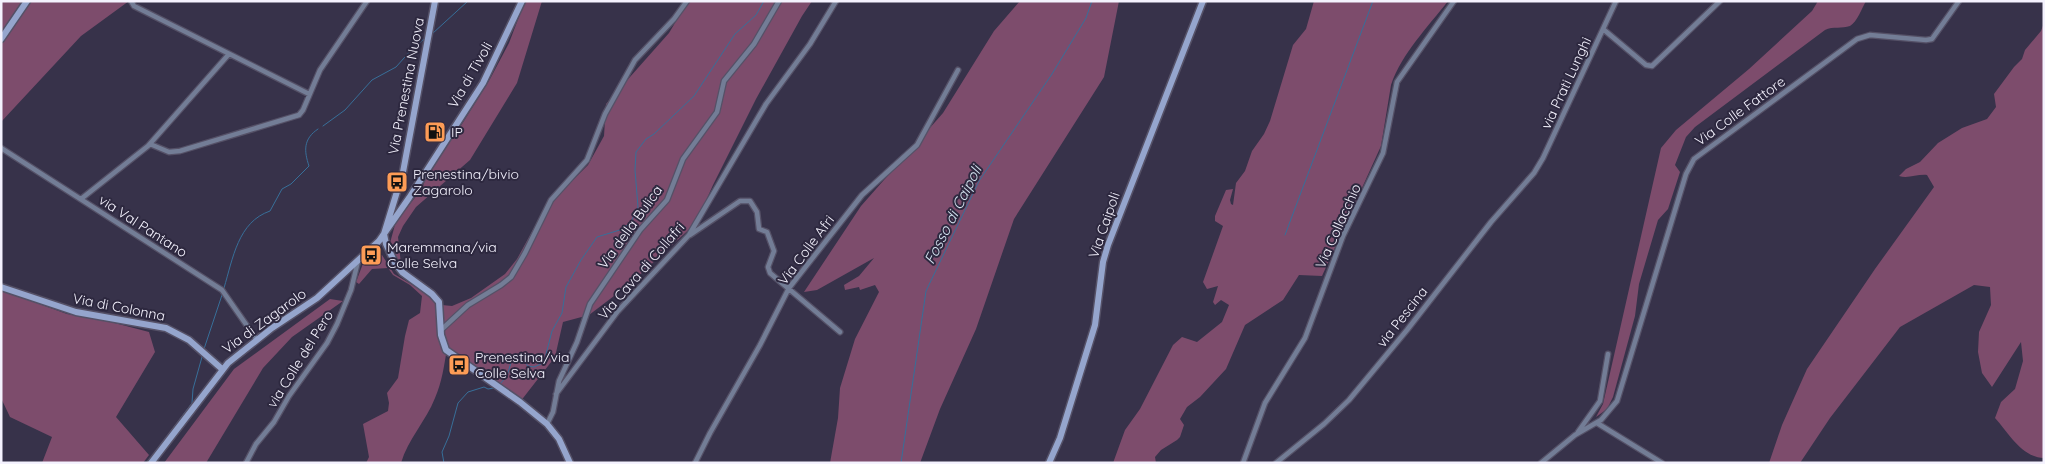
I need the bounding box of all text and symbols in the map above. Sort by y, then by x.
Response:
street label: Via Prenestina Nuova [384,16,428,156]
street label: via Prati Lunghi [1537,34,1595,132]
street label: Via di Tivoli [444,39,496,111]
street label: Via Colle Fattore [1691,72,1789,150]
fuel station icon: IP [423,120,447,144]
place label: IP [451,123,463,141]
water label: Fosso di Caipoli [920,161,986,267]
place label: Prenestina/bivio Zagarolo [413,165,519,199]
bus stop icon: Prenestina/bivio Zagarolo [385,170,409,194]
street label: Via Collacchio [1311,181,1365,271]
street label: Via della Bulica [594,182,666,272]
street label: Via Caipoli [1084,190,1124,260]
street label: via Val Pantano [95,191,191,261]
street label: Via Colle Afri [774,212,838,288]
street label: Via Cava di Collafri [594,219,688,323]
place label: Maremmana/via Colle Selva [387,238,497,272]
bus stop icon: Maremmana/via Colle Selva [359,243,383,267]
street label: via Pescina [1373,283,1431,351]
street label: Via di Zagarolo [218,284,310,358]
street label: Via di Colonna [71,289,167,325]
street label: via Colle del Pero [263,307,337,411]
place label: Prenestina/via Colle Selva [475,348,569,382]
bus stop icon: Prenestina/via Colle Selva [447,353,471,377]

